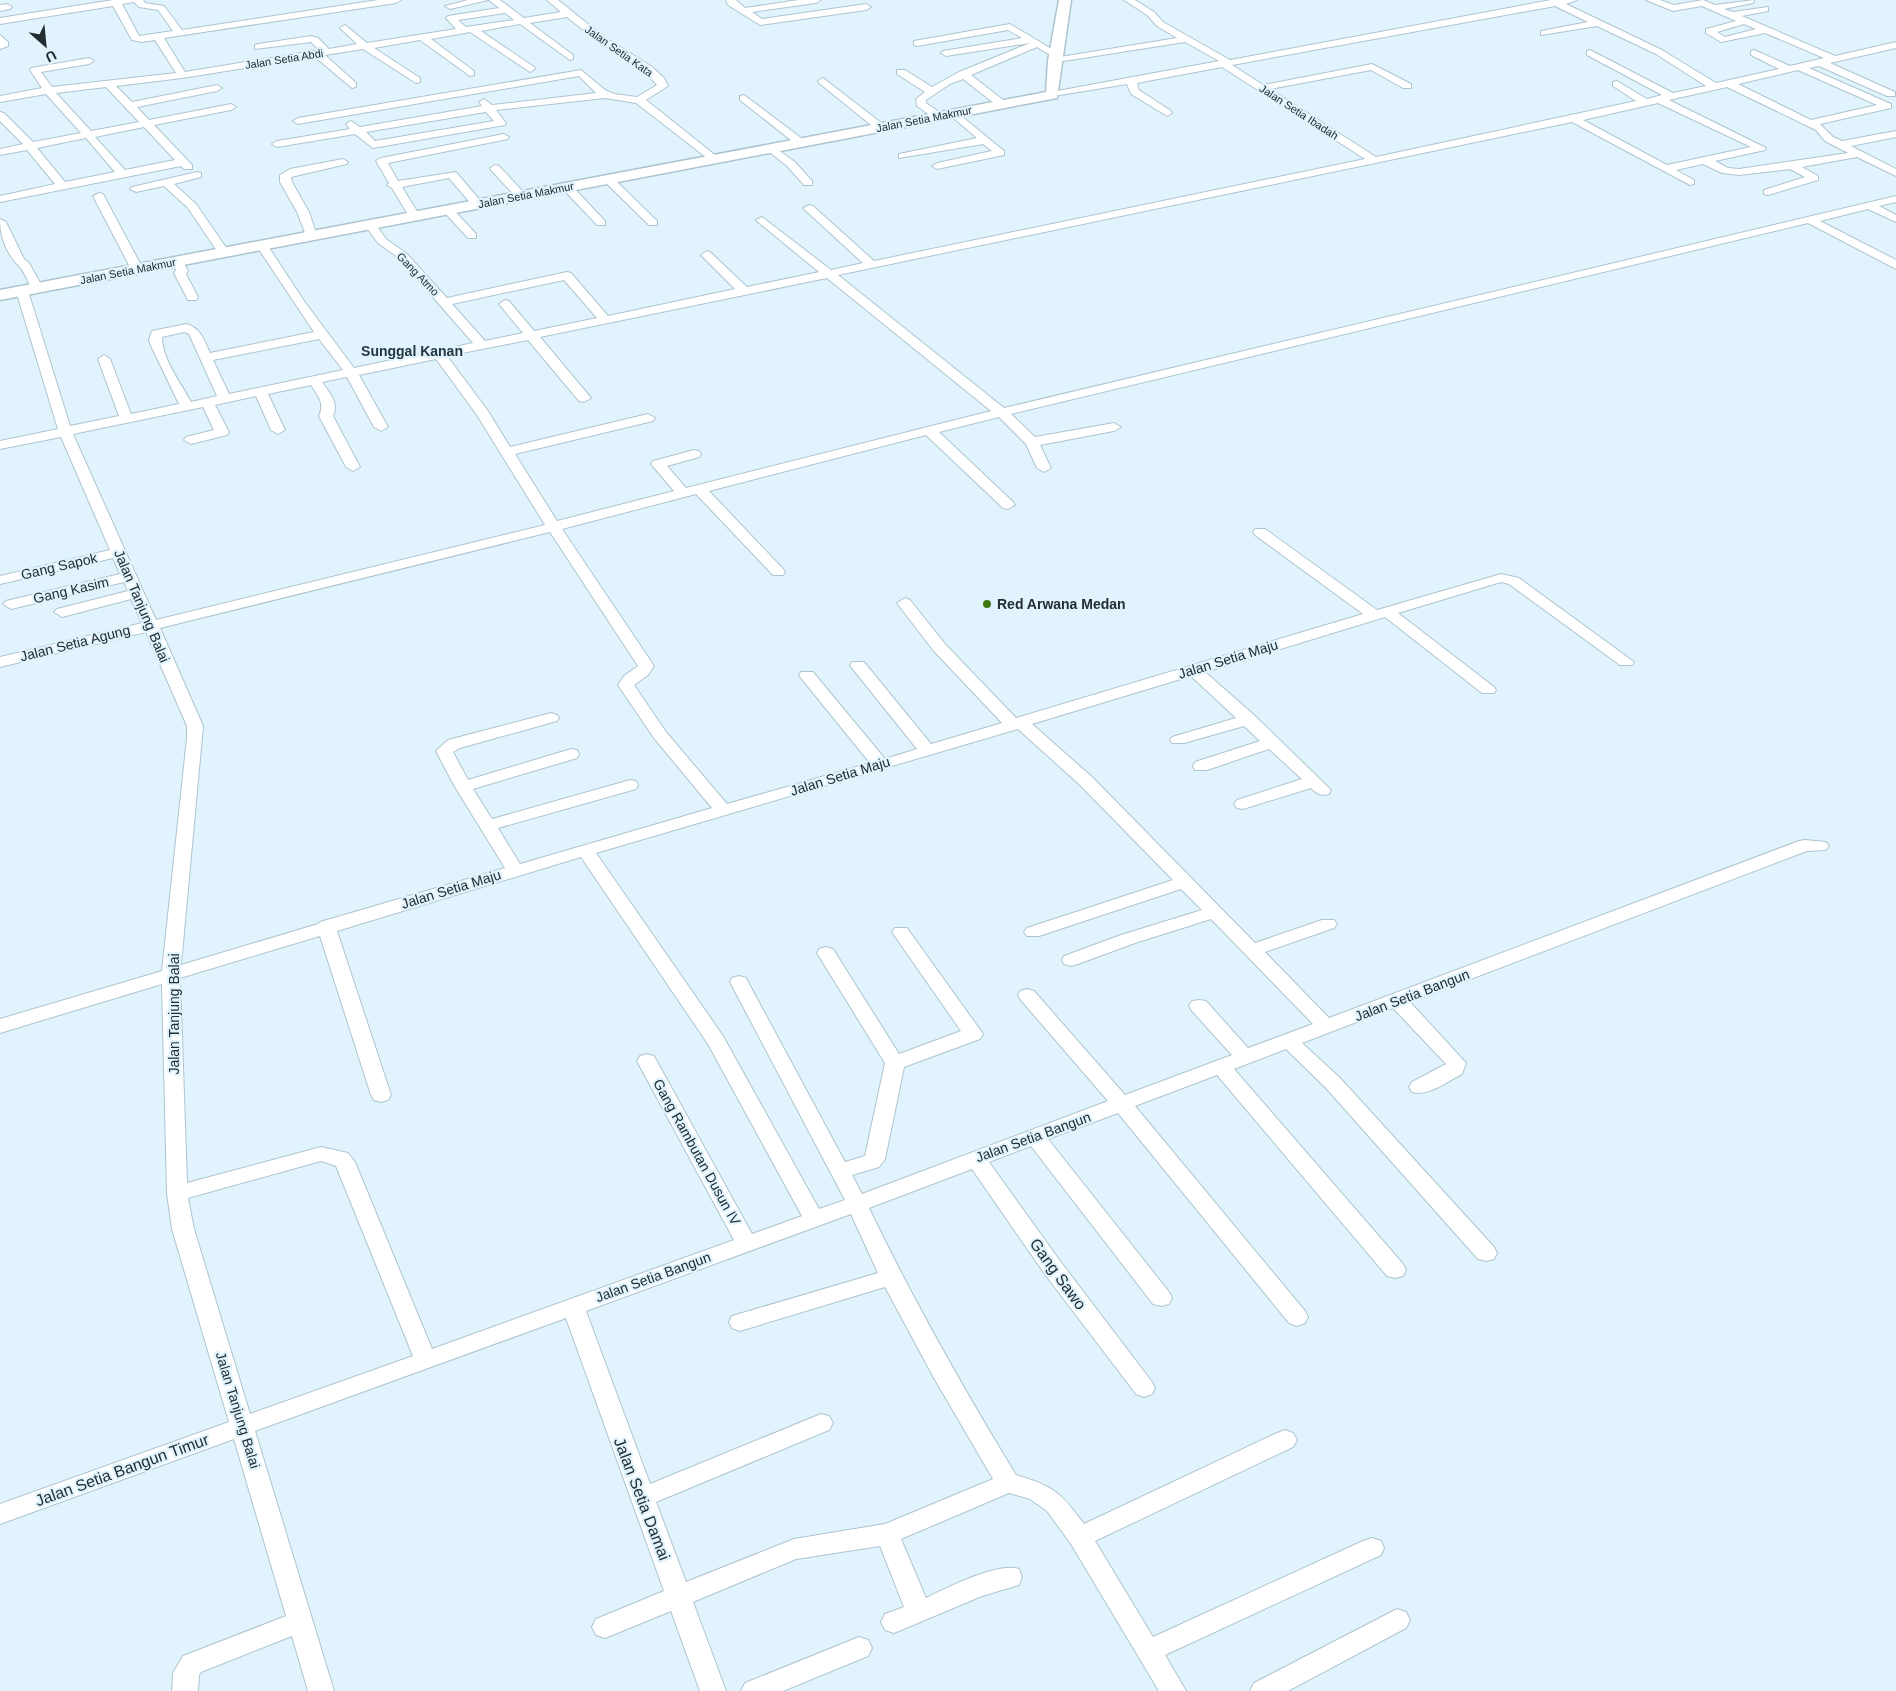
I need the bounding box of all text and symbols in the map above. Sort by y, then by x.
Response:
north arrow [20,20,70,70]
street label: Jalan Setia Kata [583,23,656,79]
text: U [43,47,59,66]
street label: Jalan Setia Abdi [244,47,324,71]
street label: Jalan Setia Ibadah [1258,82,1340,142]
street label: Jalan Setia Makmur [875,104,973,134]
street label: Jalan Setia Makmur [477,180,575,210]
street label: Gang Atmo [395,250,441,298]
street label: Jalan Setia Makmur [79,256,177,286]
district label: Sunggal Kanan [361,343,463,359]
street label: Jalan Tanjung Balai [111,547,173,665]
street label: Gang Sapok [19,549,100,583]
street label: Gang Kasim [32,574,110,606]
place label: Red Arwana Medan [997,596,1126,612]
marker: Red Arwana Medan [981,598,993,610]
street label: Jalan Setia Agung [18,622,132,664]
street label: Jalan Setia Maju [1176,636,1280,682]
street label: Jalan Setia Maju [788,753,892,799]
street label: Jalan Setia Maju [399,866,503,912]
street label: Jalan Tanjung Balai [166,953,182,1075]
street label: Jalan Setia Bangun [1352,966,1472,1024]
street label: Gang Rambutan Dusun IV [650,1076,744,1228]
street label: Jalan Setia Bangun [973,1109,1093,1165]
street label: Gang Sawo [1027,1235,1090,1313]
street label: Jalan Setia Bangun [593,1249,713,1305]
street label: Jalan Tanjung Balai [213,1350,263,1470]
street label: Jalan Setia Bangun Timur [33,1430,212,1509]
street label: Jalan Setia Damai [611,1435,673,1563]

